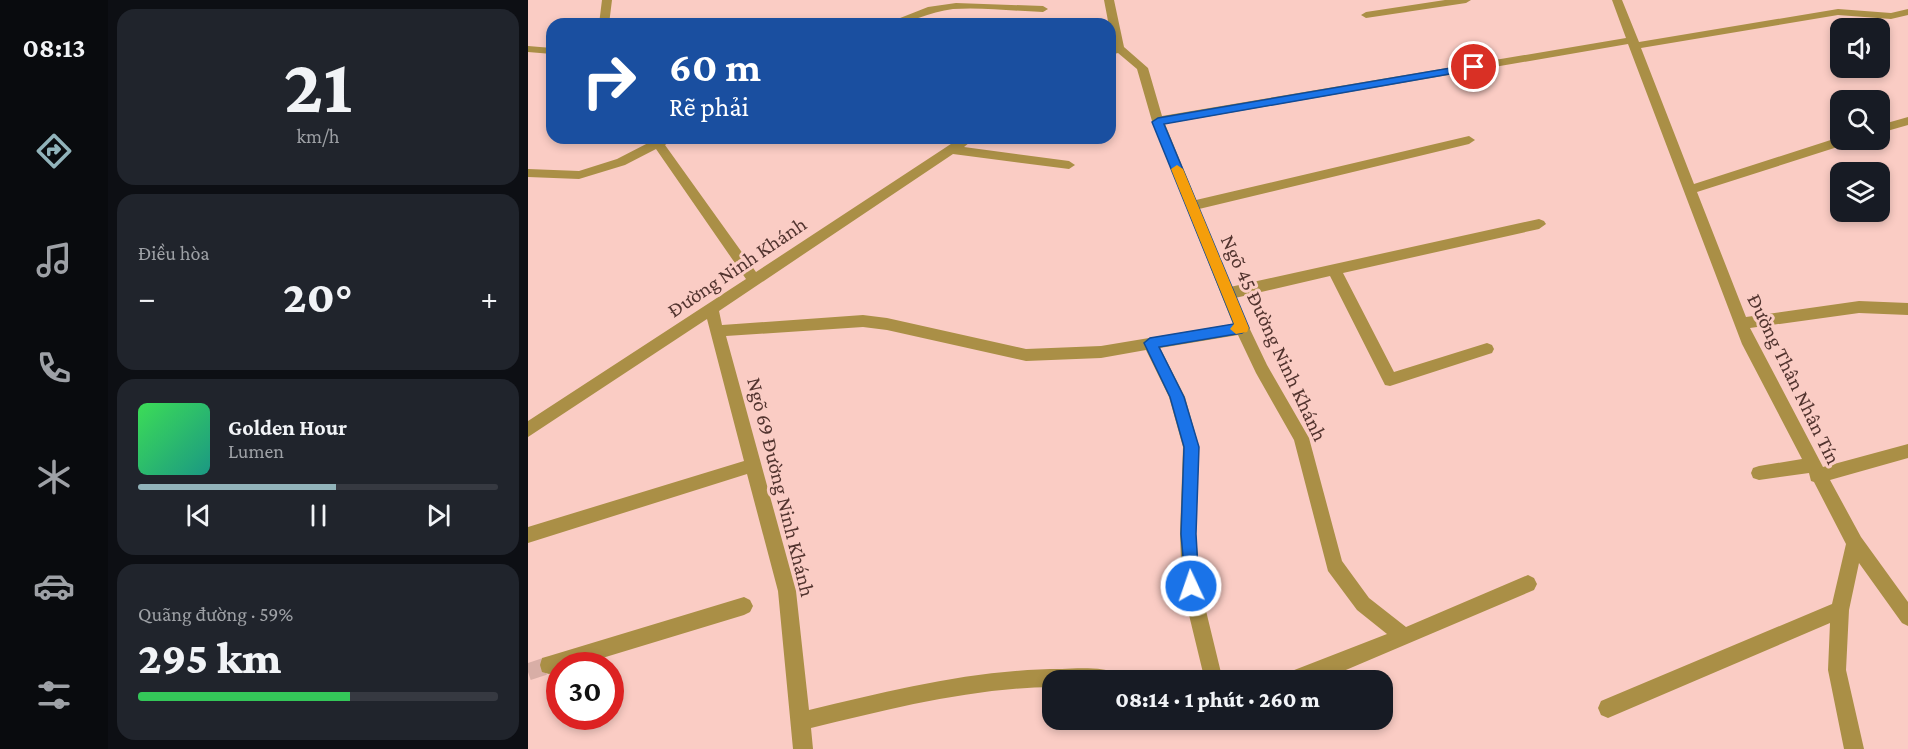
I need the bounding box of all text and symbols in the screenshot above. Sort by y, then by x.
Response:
map controls [1830,18,1890,222]
button: sound [1830,18,1890,78]
text: 08:13 [23,33,85,63]
pin [1448,41,1499,92]
text: 21 [284,42,352,129]
icon: right [570,42,648,120]
text: 60 m [669,43,761,90]
icon: arrive [1457,50,1490,83]
button: search [1830,90,1890,150]
text: Rẽ phải [669,92,749,122]
text: km/h [296,125,340,147]
icon: directions [33,130,75,172]
button: layers [1830,162,1890,222]
street label: Đường Ninh Khánh [663,212,811,322]
street label: Ngõ 45 Đường Ninh Khánh [1216,231,1332,445]
icon: music [33,239,75,281]
text: Điều hòa [138,242,210,264]
text: 20° [283,272,353,322]
text: − [138,279,155,316]
text: + [481,279,498,316]
street label: Đường Thân Nhân Tín [1742,290,1846,468]
icon: phone [33,347,75,389]
street label: Ngõ 69 Đường Ninh Khánh [742,375,820,599]
text: Golden Hour [228,415,347,440]
text: Lumen [228,440,284,462]
icon: climate [33,456,75,498]
icon: previous [182,499,215,532]
icon: pause [302,499,335,532]
icon: next [422,499,455,532]
position arrow [1159,554,1223,618]
icon: car [33,565,75,607]
text: Quãng đường · 59% [138,603,293,625]
text: 295 km [138,633,281,683]
speed limit sign: 30 [546,652,624,730]
icon: filters [33,674,75,716]
text: 08:14 · 1 phút · 260 m [1115,687,1320,712]

